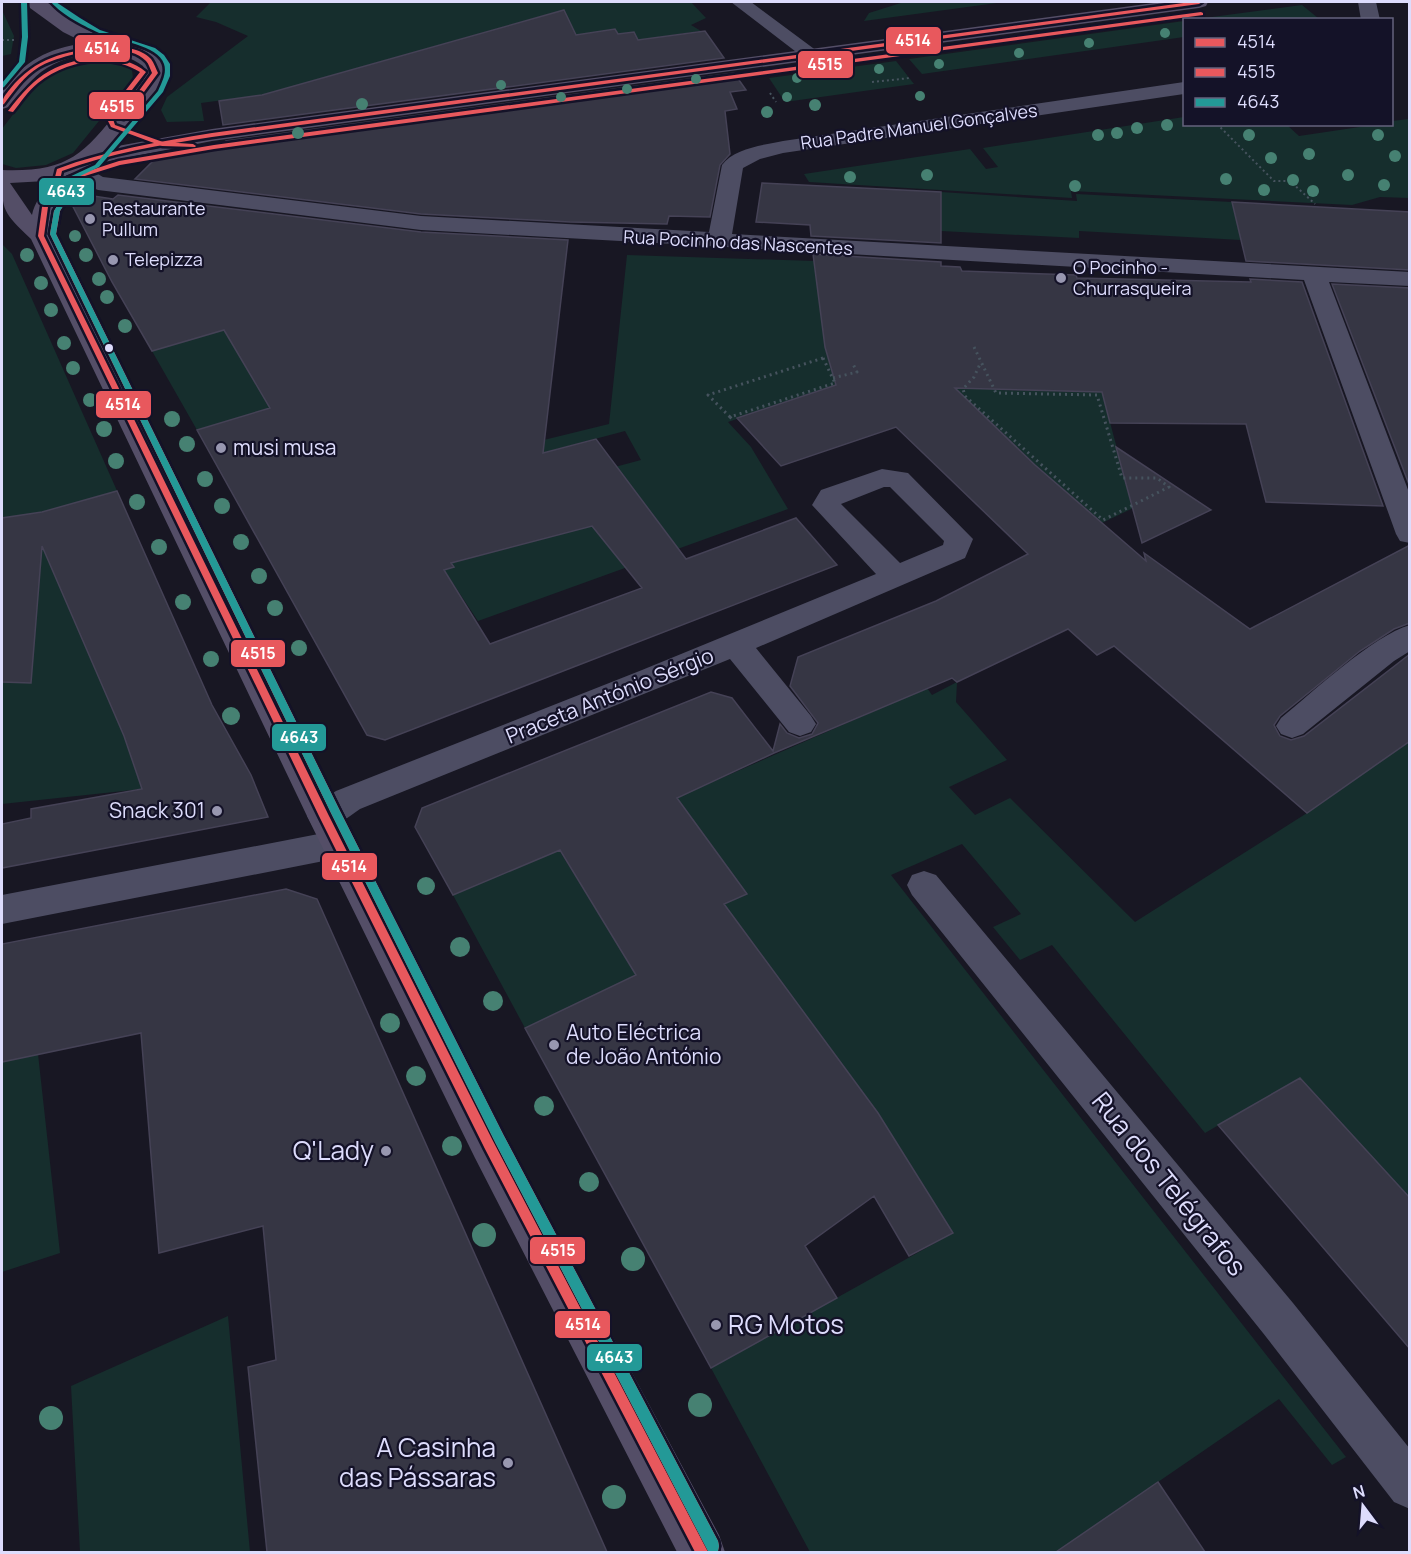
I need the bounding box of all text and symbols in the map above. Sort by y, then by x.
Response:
legend [1183,18,1393,126]
line badge: 4514 [885,26,942,55]
text: 4514 [895,29,931,51]
text: 4514 [1237,29,1276,53]
line badge: 4514 [74,34,131,63]
text: 4514 [84,37,120,59]
line badge: 4515 [797,50,854,79]
text: 4515 [807,53,843,75]
text: 4515 [1237,59,1275,83]
text: 4643 [1237,89,1279,113]
line badge: 4515 [88,91,145,120]
text: 4515 [99,95,135,117]
street label: Rua Padre Manuel Gonçalves [799,98,1039,155]
line badge: 4643 [38,177,95,206]
text: 4643 [47,180,85,202]
place label: Restaurante Pullum [102,196,205,241]
marker: Restaurante Pullum [83,212,97,226]
street label: Rua Pocinho das Nascentes [623,224,853,260]
place label: Telepizza [125,247,203,271]
marker: Telepizza [106,253,120,267]
place label: O Pocinho - Churrasqueira [1073,255,1192,300]
marker: O Pocinho - Churrasqueira [1054,271,1068,285]
unlabelled marker [103,342,115,354]
line badge: 4514 [95,390,152,419]
text: 4514 [105,393,141,415]
place label: musi musa [233,433,336,461]
marker: musi musa [214,441,228,455]
line badge: 4515 [230,639,286,668]
street label: Praceta António Sérgio [502,641,718,750]
text: 4515 [240,642,276,664]
line badge: 4643 [271,723,327,752]
text: 4643 [280,726,318,748]
place label: Snack 301 [109,796,205,824]
marker: Snack 301 [210,804,224,818]
line badge: 4514 [321,852,378,881]
text: 4514 [331,855,367,877]
place label: Auto Eléctrica de João António [566,1018,721,1070]
marker: Auto Eléctrica de João António [547,1038,561,1052]
street label: Rua dos Telégrafos [1084,1084,1255,1283]
place label: Q'Lady [293,1132,374,1168]
marker: Q'Lady [379,1144,393,1158]
line badge: 4515 [529,1236,586,1265]
text: 4515 [540,1239,576,1261]
place label: RG Motos [728,1306,844,1342]
line badge: 4514 [554,1310,611,1339]
text: 4514 [565,1313,601,1335]
marker: RG Motos [709,1318,723,1332]
line badge: 4643 [586,1343,643,1372]
text: 4643 [595,1346,633,1368]
place label: A Casinha das Pássaras [339,1429,496,1495]
marker: A Casinha das Pássaras [501,1456,515,1470]
north arrow [1333,1476,1393,1536]
text: N [1350,1479,1367,1504]

